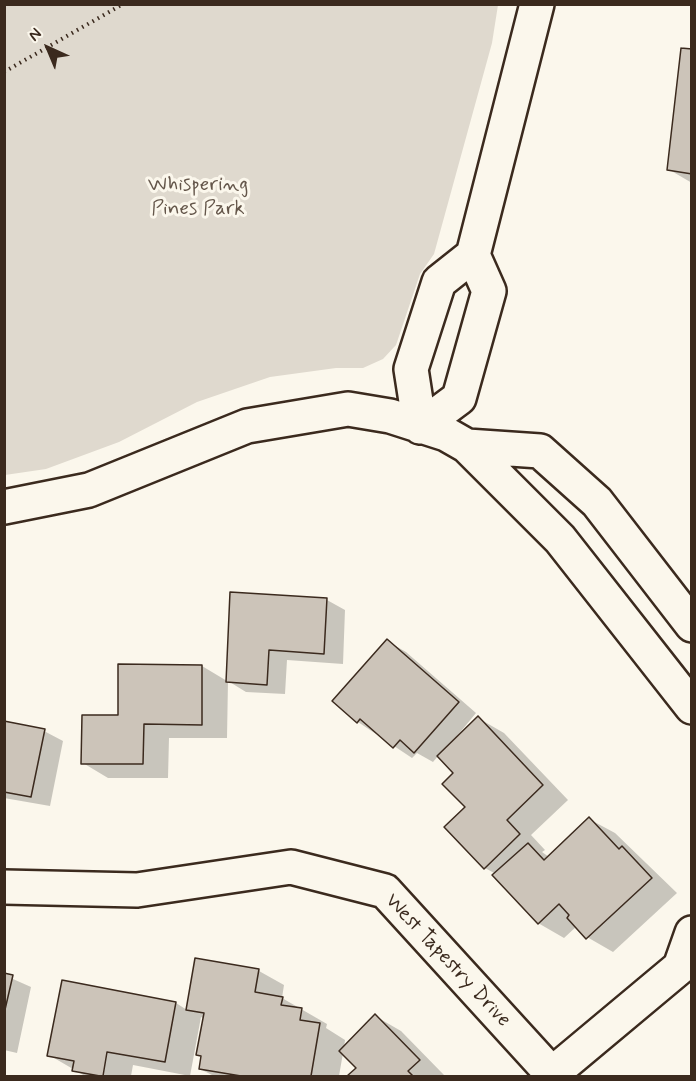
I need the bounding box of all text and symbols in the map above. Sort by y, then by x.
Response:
north arrow [18,18,78,78]
text: N [24,23,46,46]
park label: Whispering Pines Park [148,173,248,223]
street label: West Tapestry Drive [379,889,515,1033]

